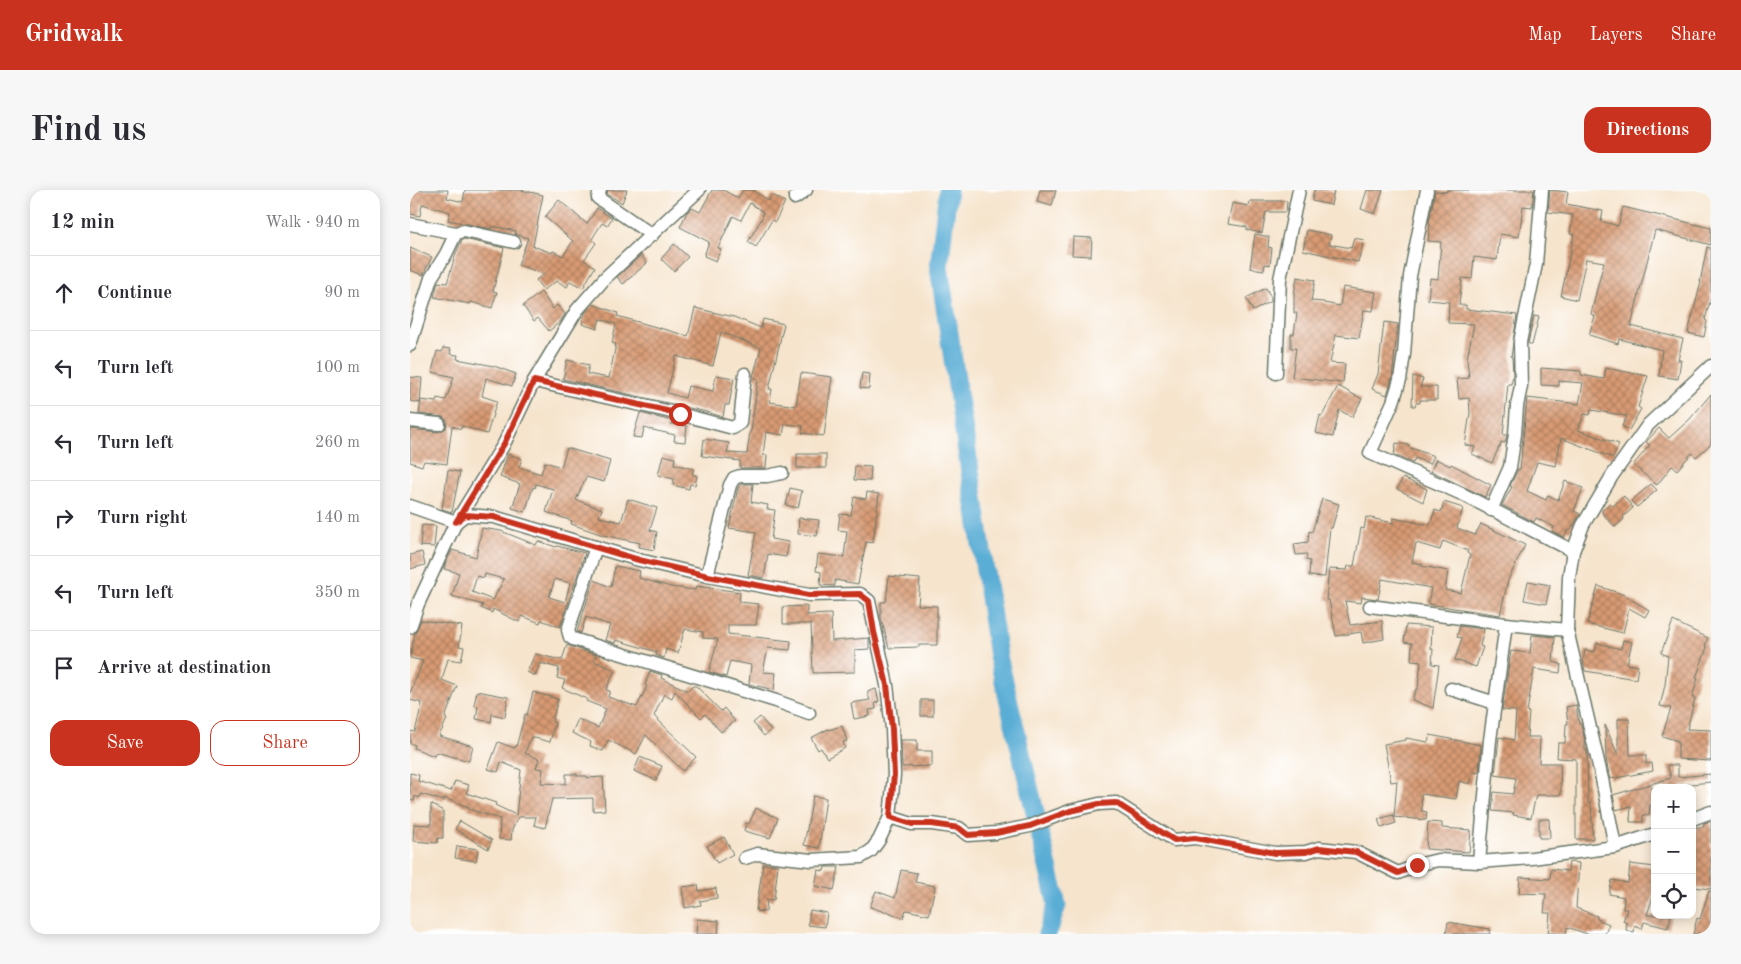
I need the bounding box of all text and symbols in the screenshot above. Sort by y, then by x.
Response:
text: Gridwalk [25,23,123,47]
text: Map [1528,26,1562,44]
text: Layers [1590,26,1642,44]
text: Share [1670,26,1716,44]
button: Directions [1584,107,1711,153]
text: Find us [30,113,146,148]
text: 12 min [50,212,115,233]
text: Walk · 940 m [265,215,360,231]
icon: ahead [50,279,78,307]
text: Continue [97,284,172,303]
text: 90 m [324,285,360,301]
icon: left [50,354,78,382]
text: Turn left [97,359,174,378]
text: 100 m [315,360,360,376]
route start [669,403,692,426]
icon: left [50,429,78,457]
text: Turn left [97,434,174,453]
text: 260 m [315,435,360,451]
icon: right [50,504,78,532]
text: Turn right [97,509,187,528]
text: 140 m [315,510,360,526]
icon: left [50,579,78,607]
text: Turn left [97,584,174,603]
text: 350 m [315,585,360,601]
icon: arrive [50,654,78,682]
text: Arrive at destination [97,659,271,678]
button: Save [50,720,200,766]
button: Share [210,720,360,766]
map controls [1651,784,1696,919]
button: + [1651,784,1696,829]
button: − [1651,829,1696,874]
route end [1406,854,1429,877]
button: locate [1651,874,1696,919]

